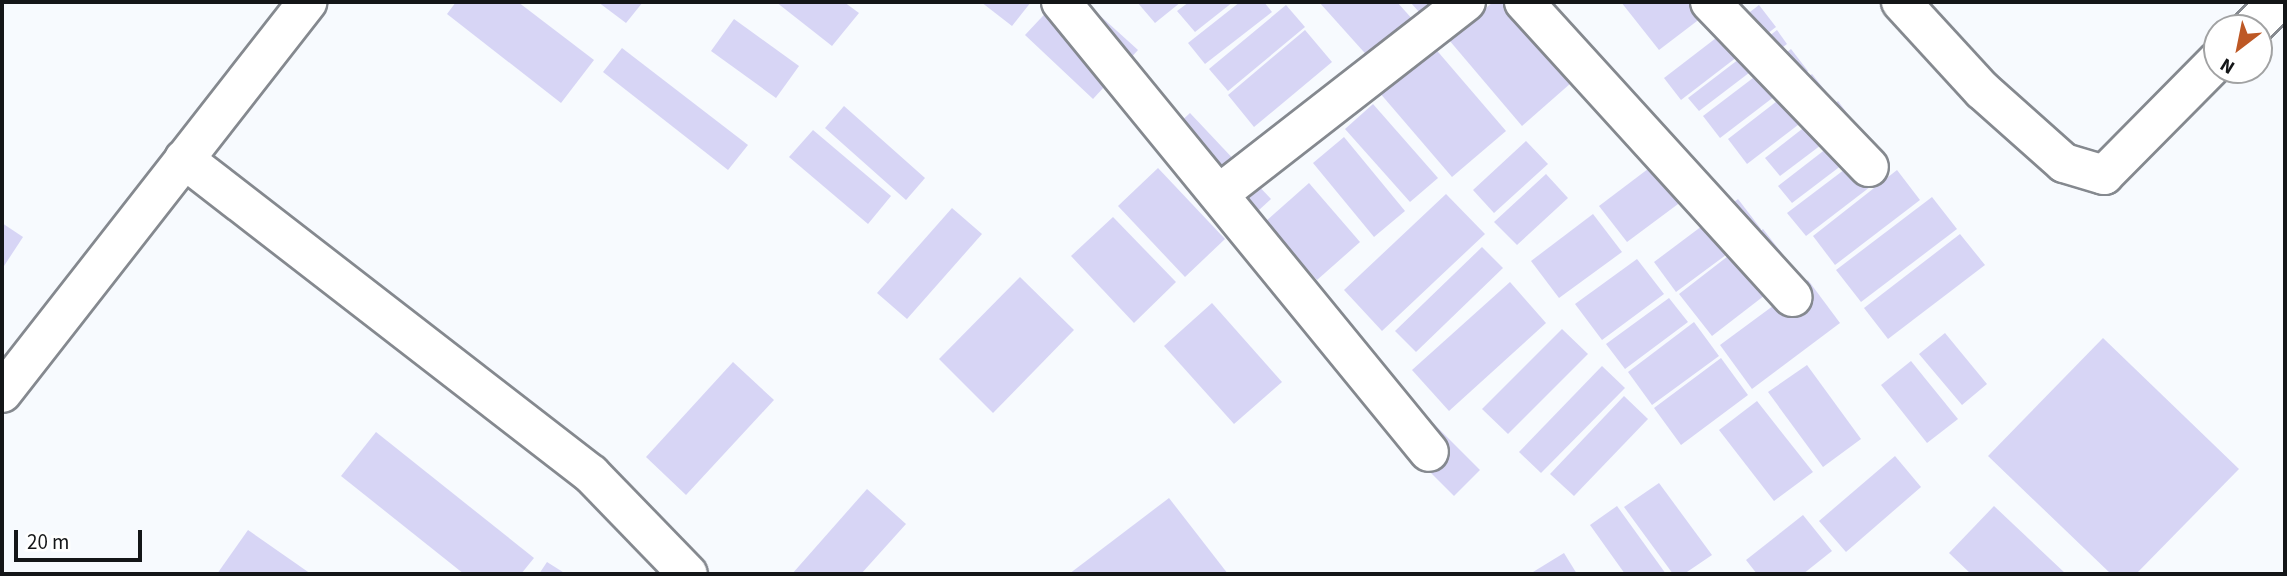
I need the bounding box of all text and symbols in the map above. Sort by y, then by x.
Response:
north arrow [2203,14,2273,84]
text: N [2215,51,2240,80]
scale bar [18,516,145,560]
text: 20 m [27,527,69,557]

